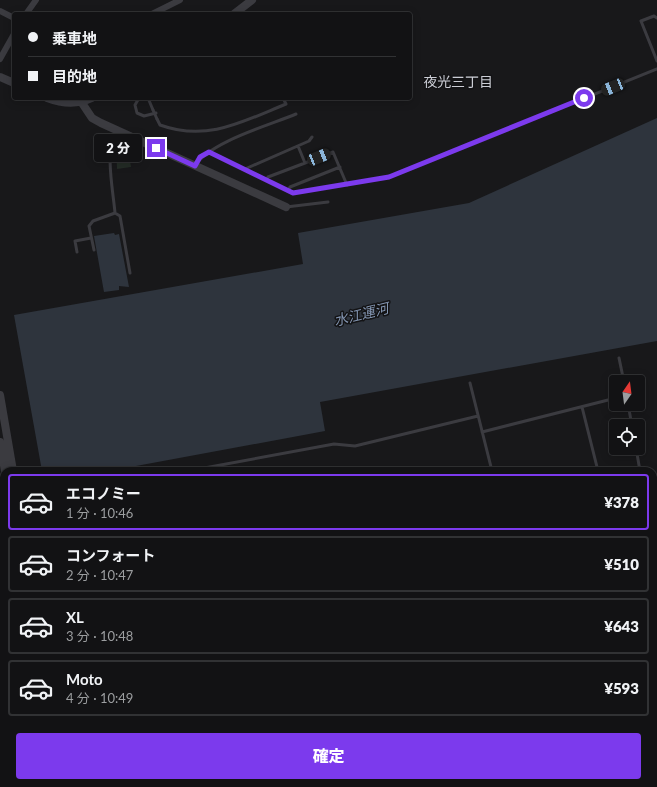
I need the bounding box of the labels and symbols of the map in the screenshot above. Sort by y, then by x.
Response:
district label: 夜光三丁目 [423,73,493,90]
car [600,77,626,97]
route start [575,89,593,107]
callout: 2 分 [94,134,142,162]
route end [147,139,165,157]
car [306,147,332,167]
water label: 水江運河 [332,298,393,329]
north arrow [609,375,645,411]

